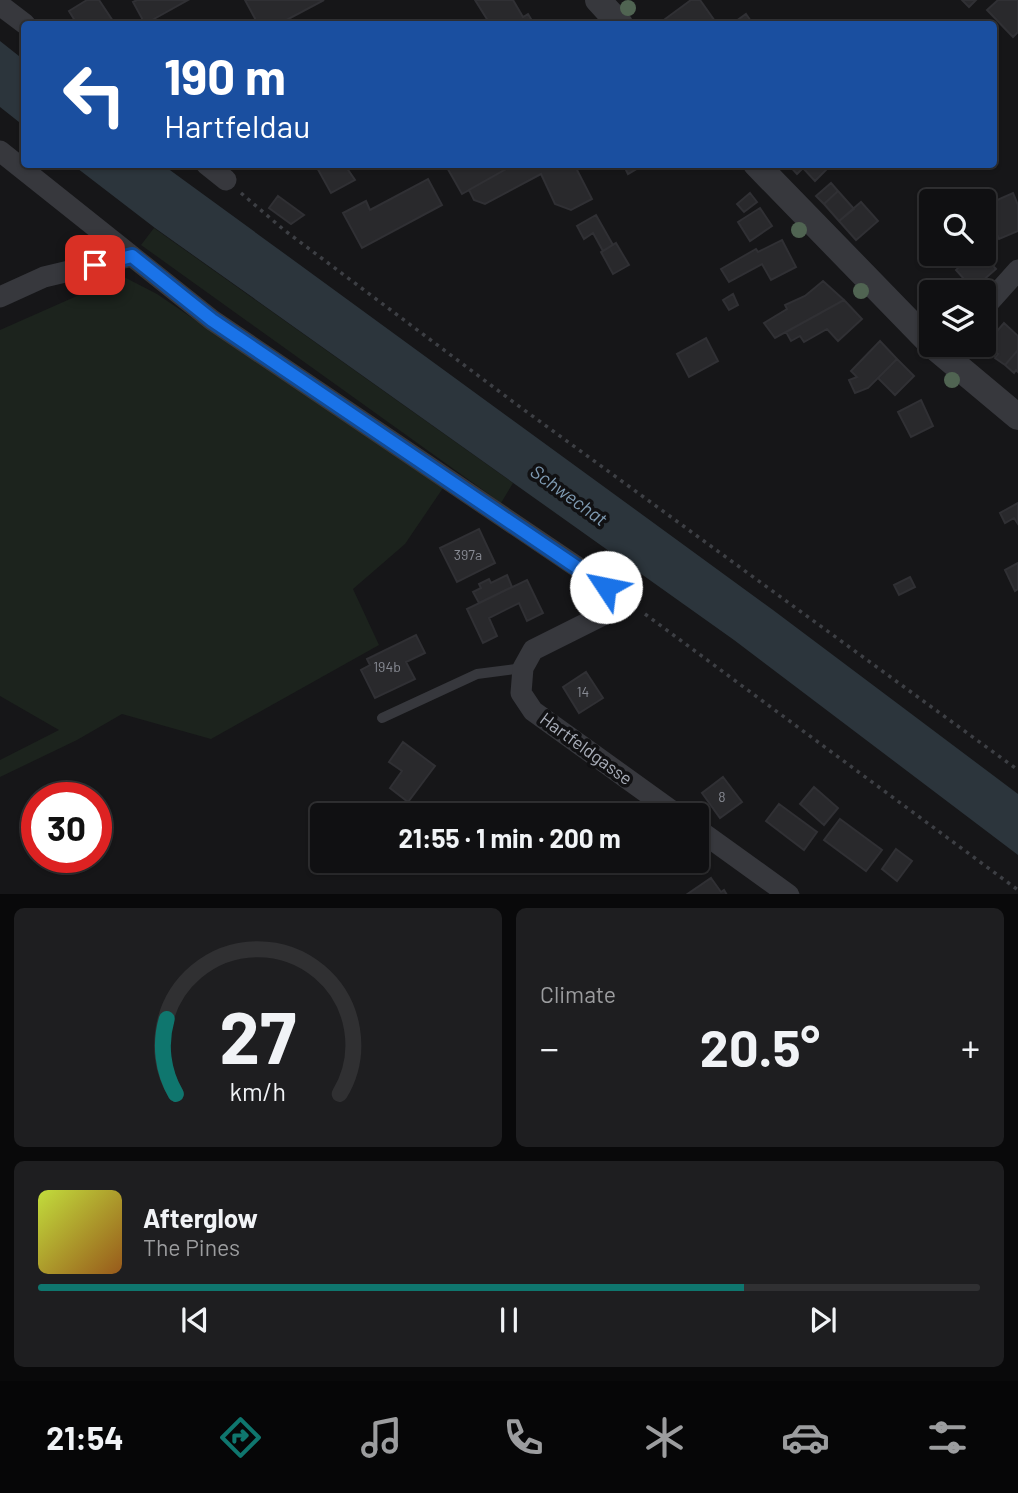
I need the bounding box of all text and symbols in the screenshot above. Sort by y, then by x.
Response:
text: 190 m [164,46,286,105]
icon: left [49,49,140,140]
text: Hartfeldau [164,106,310,144]
map controls [919,189,996,357]
button: search [919,189,996,266]
pin [65,235,125,295]
icon: arrive [76,246,114,284]
button: layers [919,280,996,357]
water label: Schwechat [526,459,612,530]
house number: 397a [454,546,482,563]
position arrow [569,550,643,624]
house number: 194b [373,658,401,675]
house number: 14 [577,683,589,700]
street label: Hartfeldgasse [536,707,637,789]
speed limit sign: 30 [21,782,112,873]
house number: 8 [718,788,726,805]
text: 21:55 · 1 min · 200 m [398,822,621,853]
text: Climate [540,980,616,1008]
text: 27 [220,991,296,1079]
text: 20.5° [700,1015,820,1077]
text: − [540,1024,559,1070]
text: + [961,1024,980,1070]
text: km/h [230,1075,286,1105]
text: Afterglow [143,1202,258,1233]
text: The Pines [143,1233,240,1261]
icon: previous [176,1301,214,1339]
icon: pause [490,1301,528,1339]
icon: next [804,1301,842,1339]
icon: directions [216,1413,265,1462]
icon: music [357,1413,406,1462]
icon: phone [499,1413,548,1462]
icon: climate [640,1413,689,1462]
icon: car [781,1413,830,1462]
icon: filters [923,1413,972,1462]
text: 21:54 [46,1418,124,1456]

